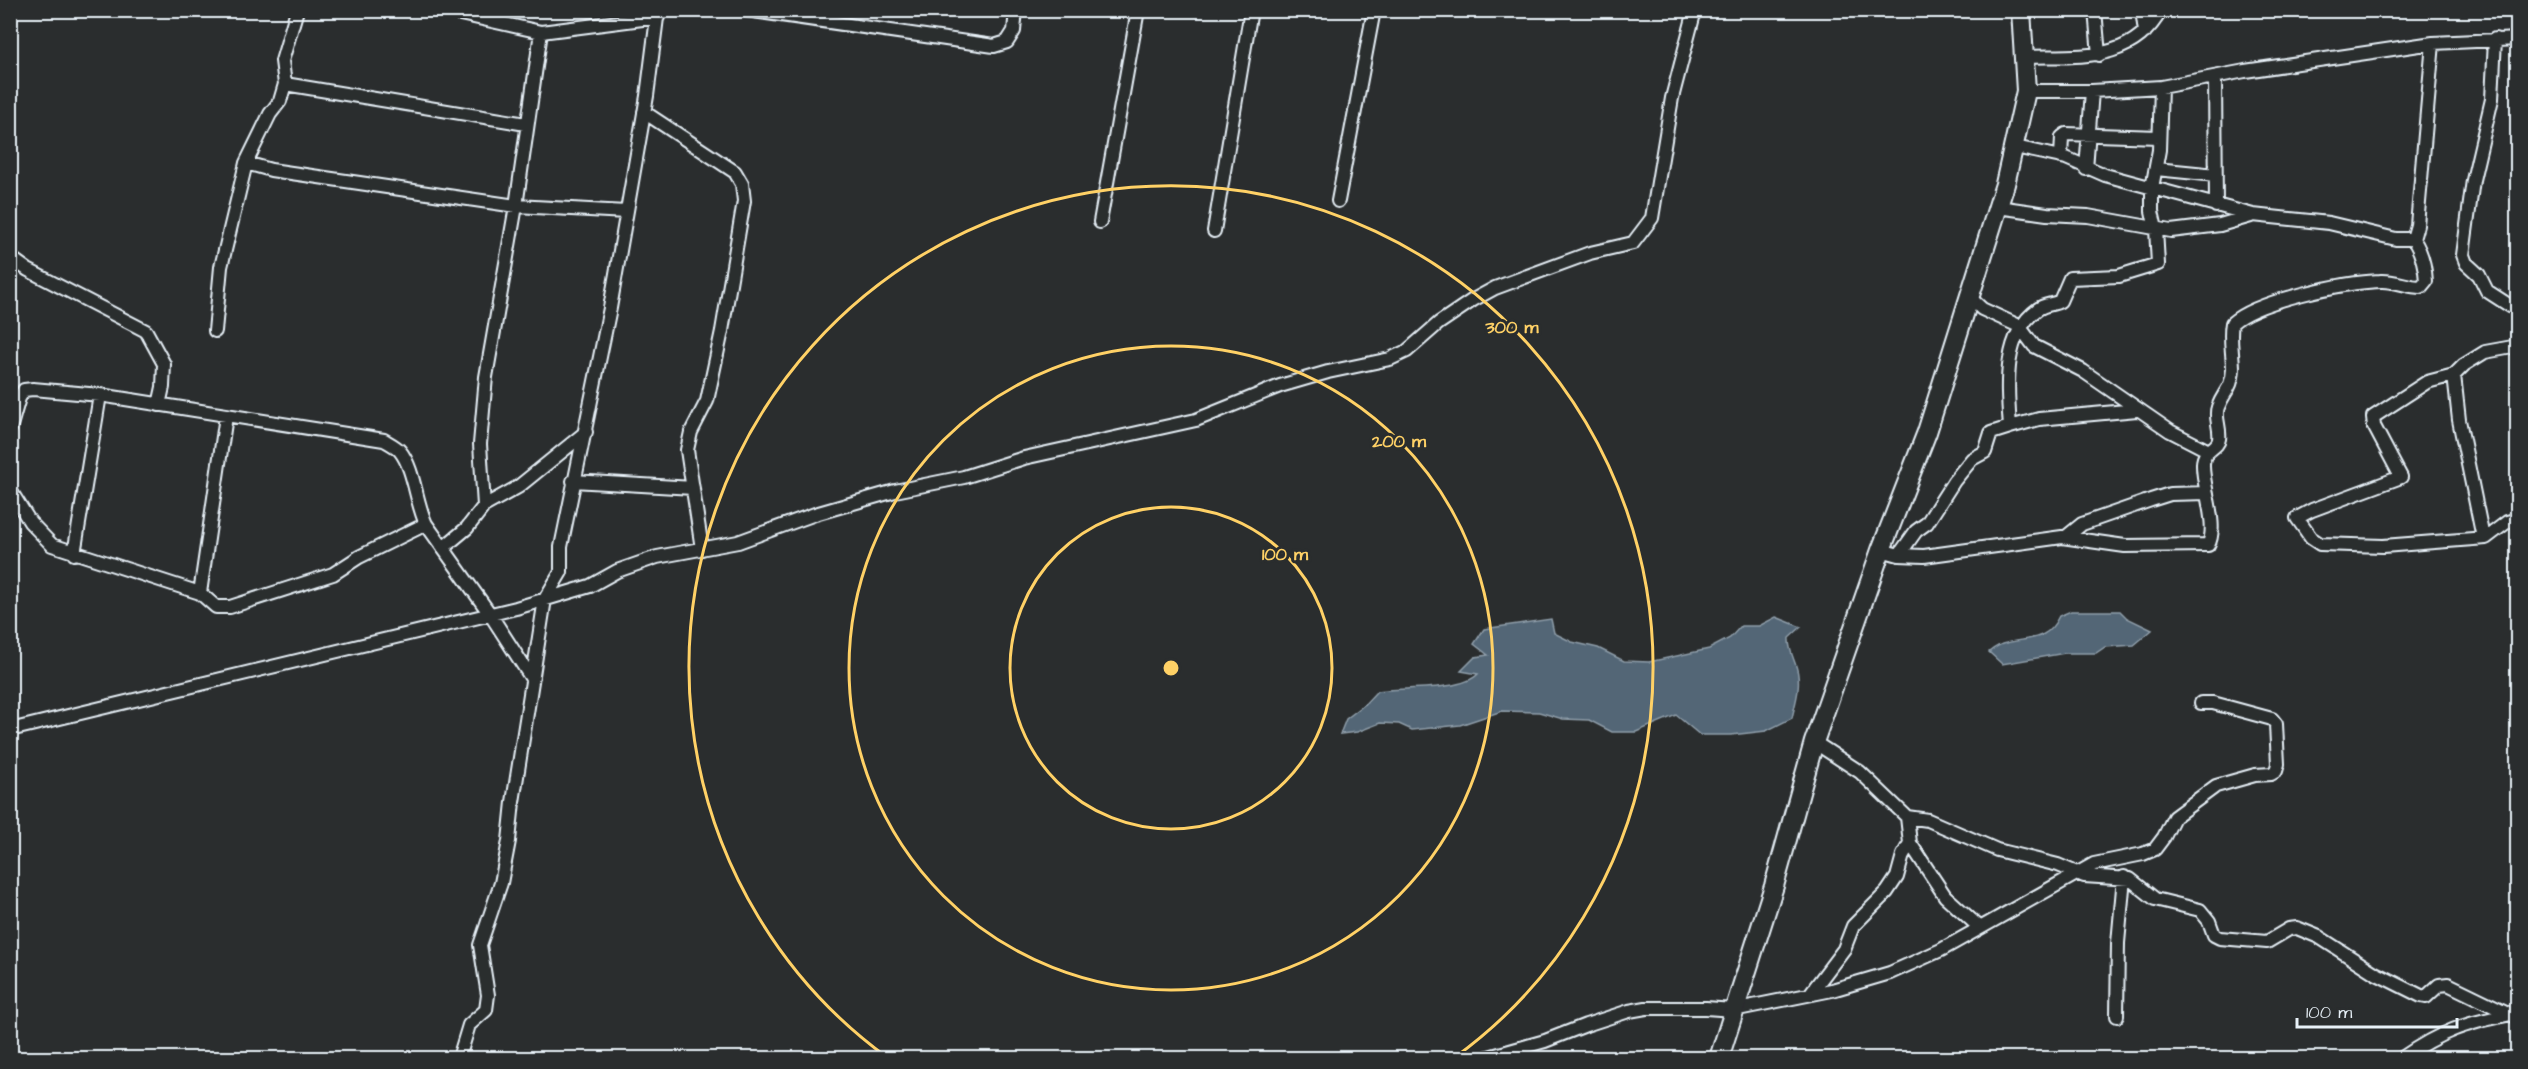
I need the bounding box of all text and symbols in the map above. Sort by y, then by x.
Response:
text: 300 m [1484,315,1540,340]
text: 200 m [1371,429,1427,454]
text: 100 m [1262,542,1309,567]
centre of rings [1161,658,1181,678]
scale bar [2297,991,2458,1029]
text: 100 m [2306,1000,2352,1025]

